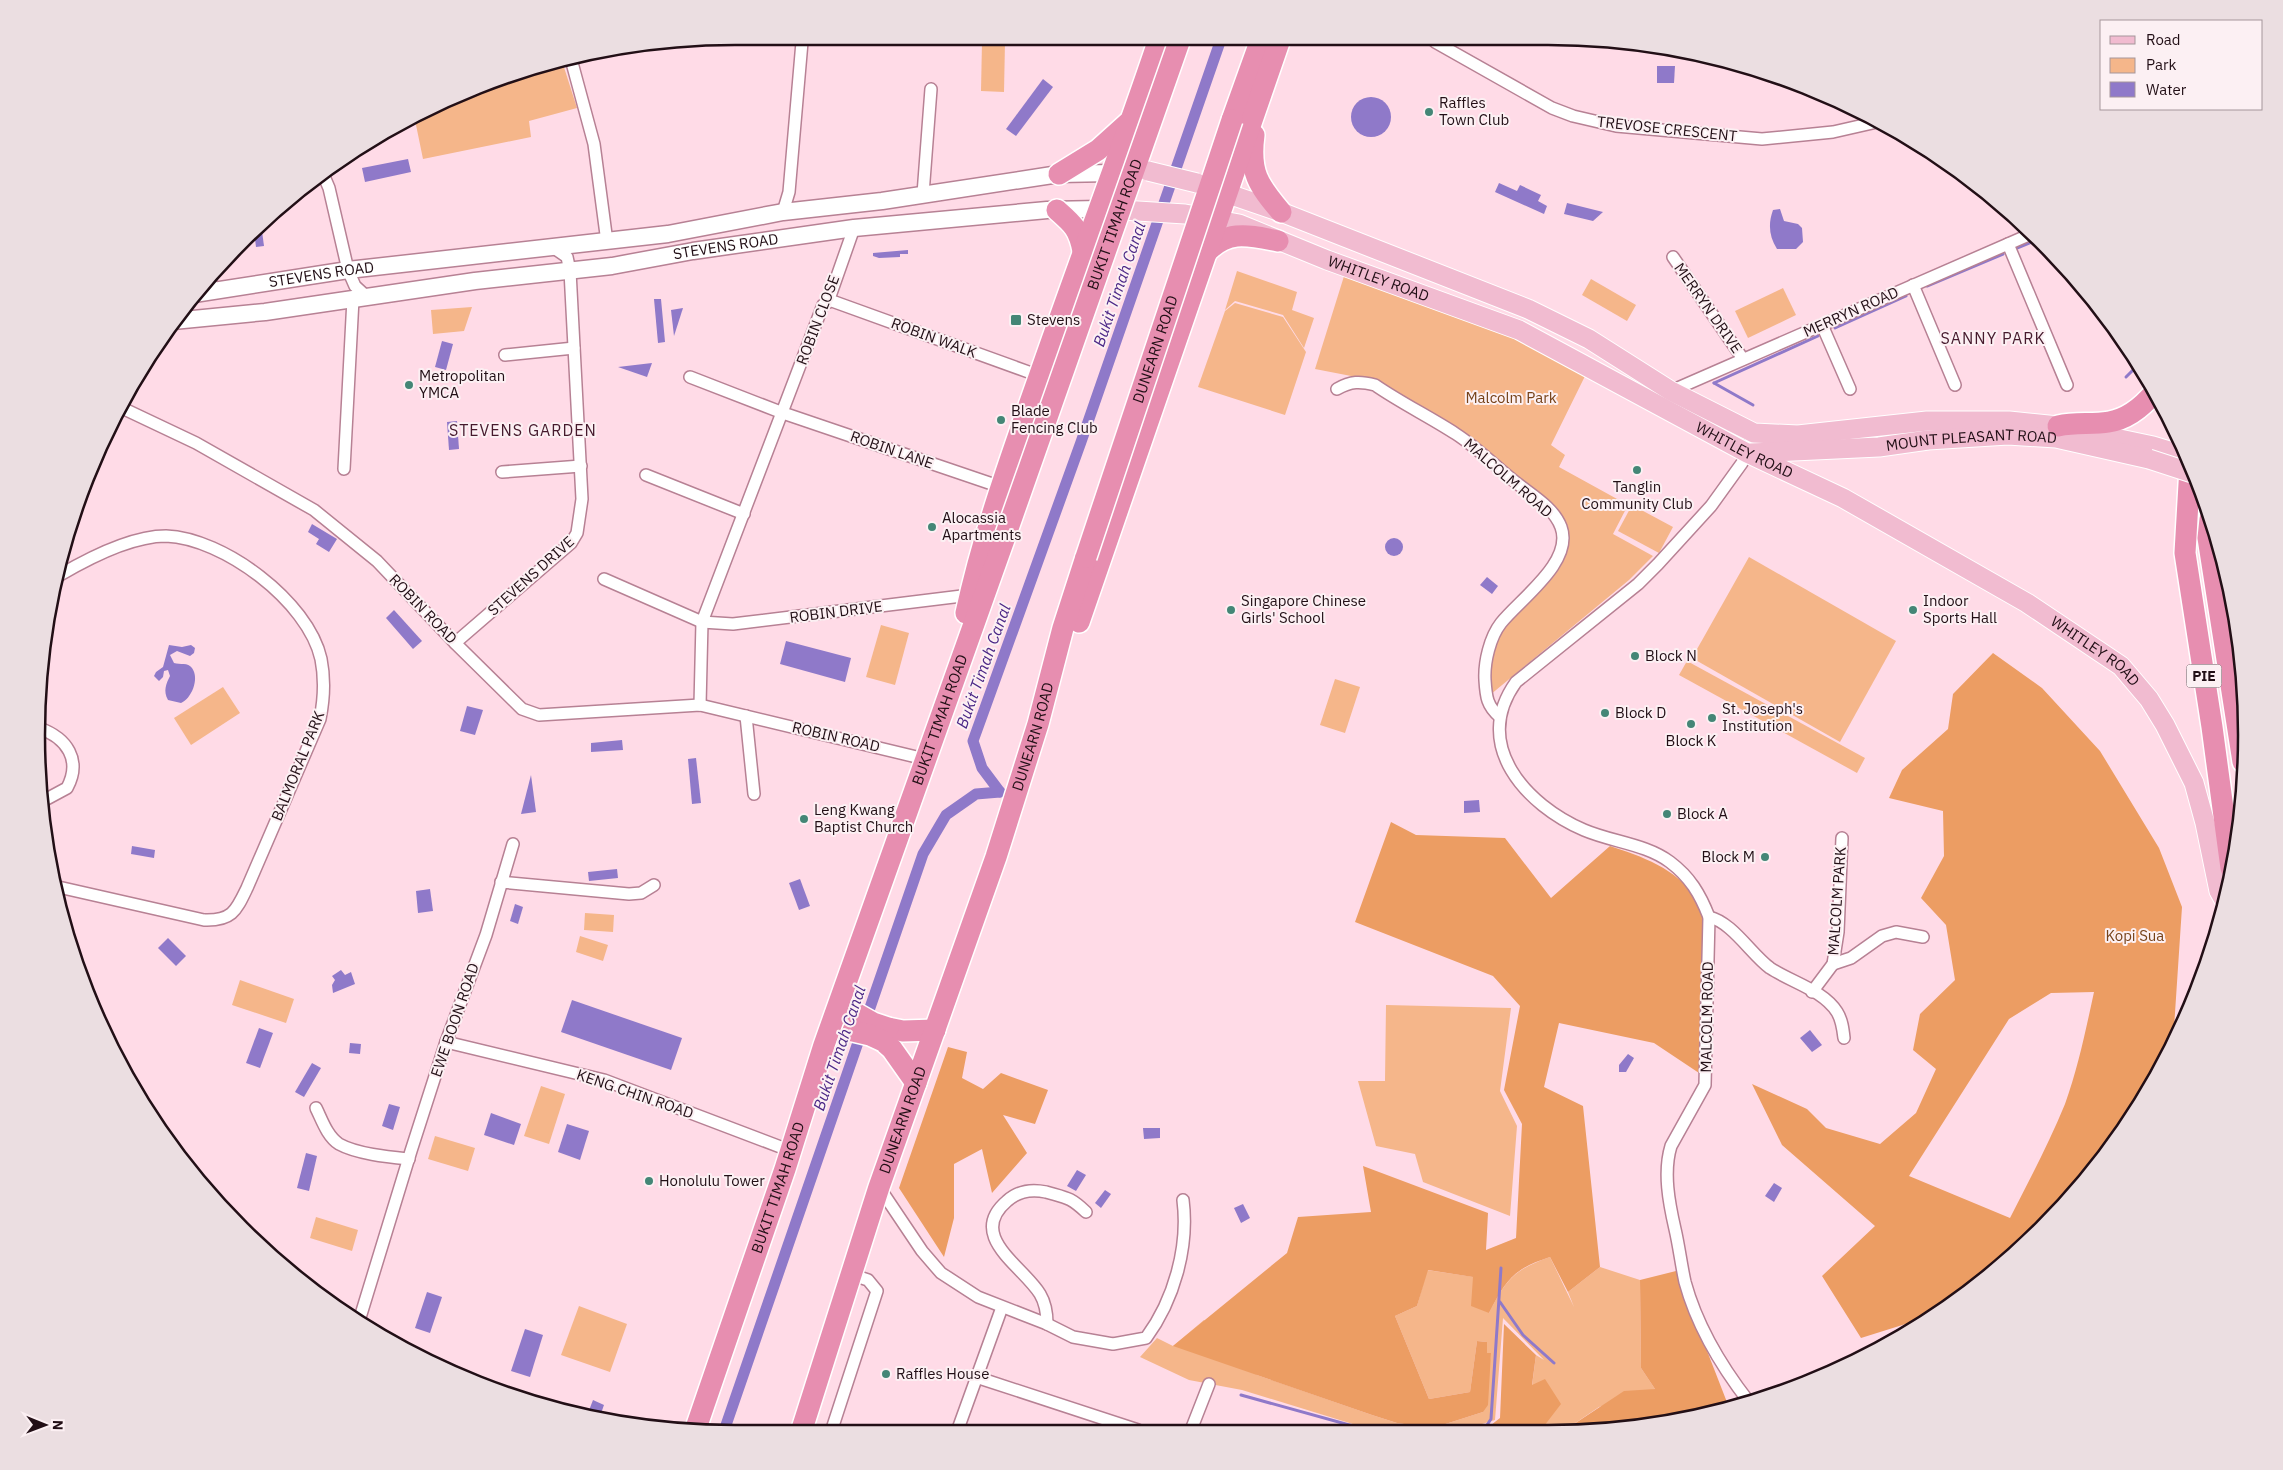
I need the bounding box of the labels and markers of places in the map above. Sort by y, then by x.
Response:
place label: Raffles Town Club [1439,93,1509,129]
marker: Raffles Town Club [1423,106,1435,118]
place label: Stevens [1027,310,1080,329]
marker: Stevens [1009,313,1023,327]
place label: Metropolitan YMCA [419,366,505,402]
marker: Metropolitan YMCA [403,379,415,391]
place label: Blade Fencing Club [1011,401,1098,437]
marker: Blade Fencing Club [995,414,1007,426]
marker: Tanglin Community Club [1631,464,1643,476]
place label: Tanglin Community Club [1581,477,1693,513]
place label: Alocassia Apartments [942,508,1022,544]
marker: Alocassia Apartments [926,521,938,533]
place label: Singapore Chinese Girls' School [1241,591,1366,627]
place label: Indoor Sports Hall [1923,591,1997,627]
marker: Singapore Chinese Girls' School [1225,604,1237,616]
marker: Indoor Sports Hall [1907,604,1919,616]
place label: Block N [1645,646,1697,665]
marker: Block N [1629,650,1641,662]
place label: St. Joseph's Institution [1722,699,1803,735]
place label: Block D [1615,703,1666,722]
marker: Block D [1599,707,1611,719]
marker: St. Joseph's Institution [1706,712,1718,724]
marker: Block K [1685,718,1697,730]
place label: Block K [1666,731,1717,750]
place label: Leng Kwang Baptist Church [814,800,913,836]
place label: Block A [1677,804,1728,823]
marker: Block A [1661,808,1673,820]
marker: Leng Kwang Baptist Church [798,813,810,825]
place label: Block M [1702,847,1755,866]
marker: Block M [1759,851,1771,863]
place label: Honolulu Tower [659,1171,765,1190]
marker: Honolulu Tower [643,1175,655,1187]
place label: Raffles House [896,1364,989,1383]
marker: Raffles House [880,1368,892,1380]

